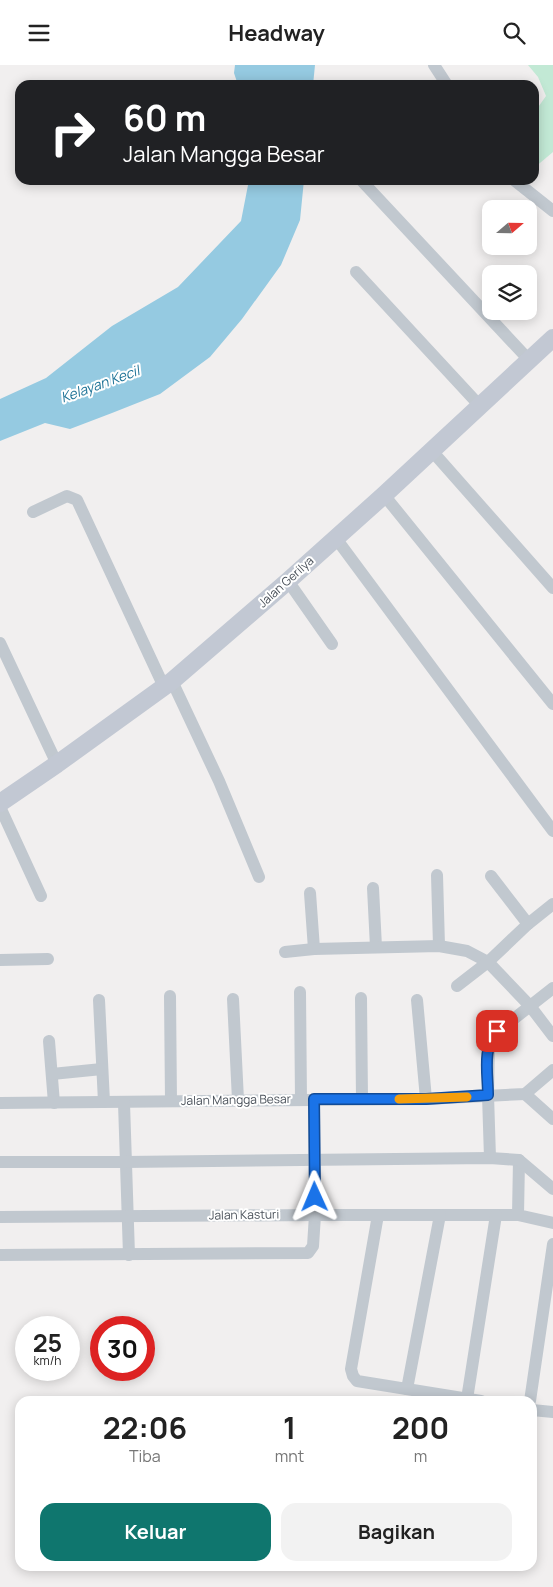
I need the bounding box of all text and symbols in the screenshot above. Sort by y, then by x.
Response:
text: Headway [228,18,325,48]
icon: menu [25,19,53,47]
icon: search [500,19,528,47]
text: 60 m [123,94,206,142]
icon: right [40,100,105,165]
text: Jalan Mangga Besar [123,139,325,169]
north arrow [482,200,538,255]
map controls [482,200,537,320]
button: layers [482,265,537,320]
water label: Kelayan Kecil [58,360,143,407]
street label: Jalan Gerilya [254,552,317,611]
pin [476,1010,518,1052]
icon: arrive [483,1017,511,1045]
street label: Jalan Mangga Besar [181,1090,292,1109]
position arrow [288,1170,340,1222]
street label: Jalan Kasturi [209,1205,279,1224]
speed limit sign: 30 [90,1316,155,1381]
text: 25 [33,1325,62,1360]
text: km/h [34,1352,61,1369]
text: 22:06 [103,1407,187,1448]
text: 1 [283,1407,296,1448]
text: 200 [392,1407,449,1448]
text: Tiba [129,1445,161,1467]
text: mnt [275,1445,304,1467]
text: m [414,1445,427,1467]
button: Keluar [40,1503,271,1561]
button: Bagikan [281,1503,512,1561]

